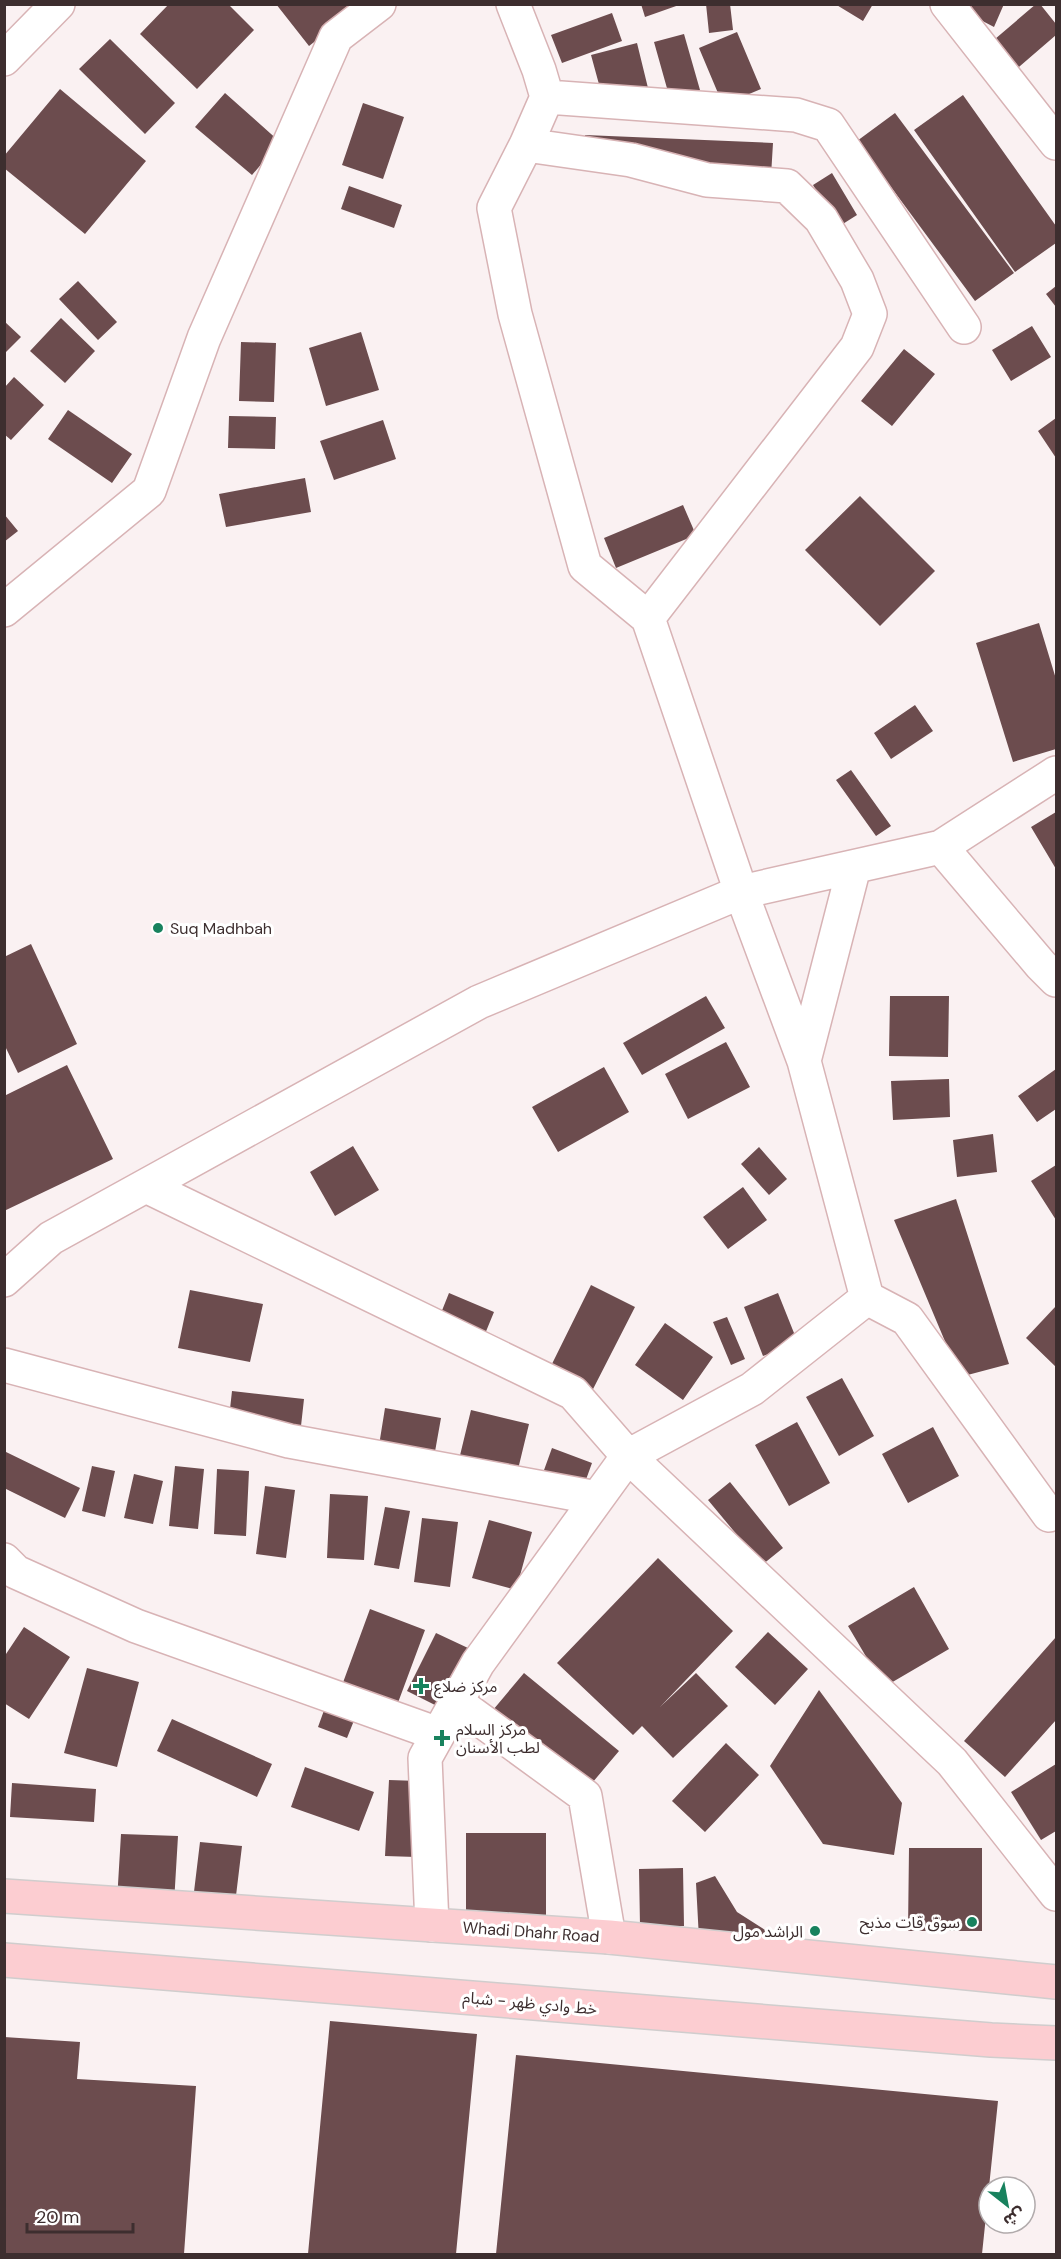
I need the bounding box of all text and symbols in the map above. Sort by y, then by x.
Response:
place label: Suq Madhbah [170,918,272,939]
marker: Suq Madhbah [151,921,165,935]
place label: مركز ضلاع [434,1676,497,1699]
marker: مركز ضلاع [412,1677,430,1695]
place label: مركز السلام لطب الأسنان [456,1719,540,1758]
marker: مركز السلام لطب الأسنان [433,1729,451,1747]
place label: سوق قات مذبح [860,1912,960,1935]
marker: سوق قات مذبح [965,1915,979,1929]
street label: Whadi Dhahr Road [462,1917,600,1947]
place label: الراشد مول [733,1921,803,1942]
marker: الراشد مول [808,1924,822,1938]
street label: خط وادي ظهر - شبام [462,1987,598,2021]
north arrow [977,2175,1037,2235]
scale bar [27,2196,134,2234]
text: ش [1000,2203,1029,2232]
text: 20 m [36,2205,79,2229]

